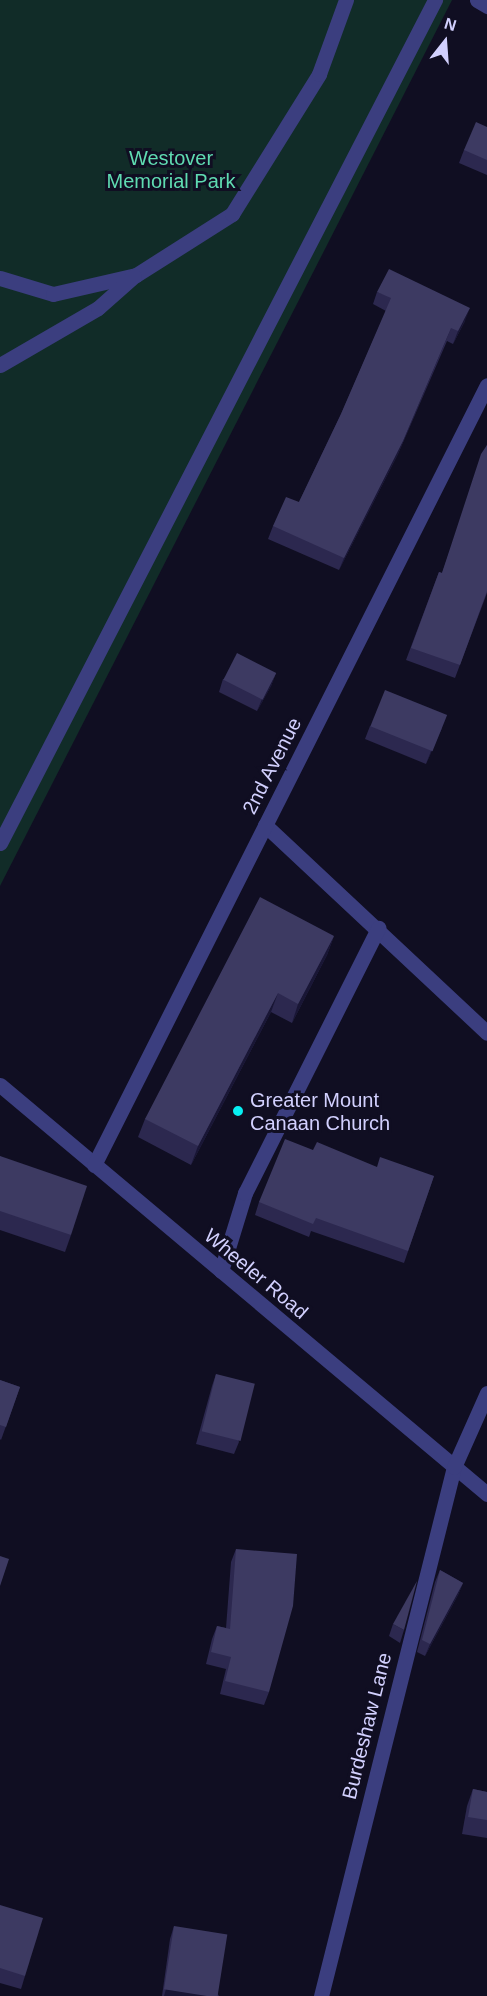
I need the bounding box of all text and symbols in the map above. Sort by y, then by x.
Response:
north arrow [415,12,475,72]
text: N [442,14,458,34]
park label: Westover Memorial Park [107,147,235,194]
street label: 2nd Avenue [237,713,307,819]
place label: Greater Mount Canaan Church [250,1088,390,1135]
marker: Greater Mount Canaan Church [231,1104,245,1118]
street label: Wheeler Road [199,1224,313,1324]
street label: Burdeshaw Lane [337,1650,397,1802]

